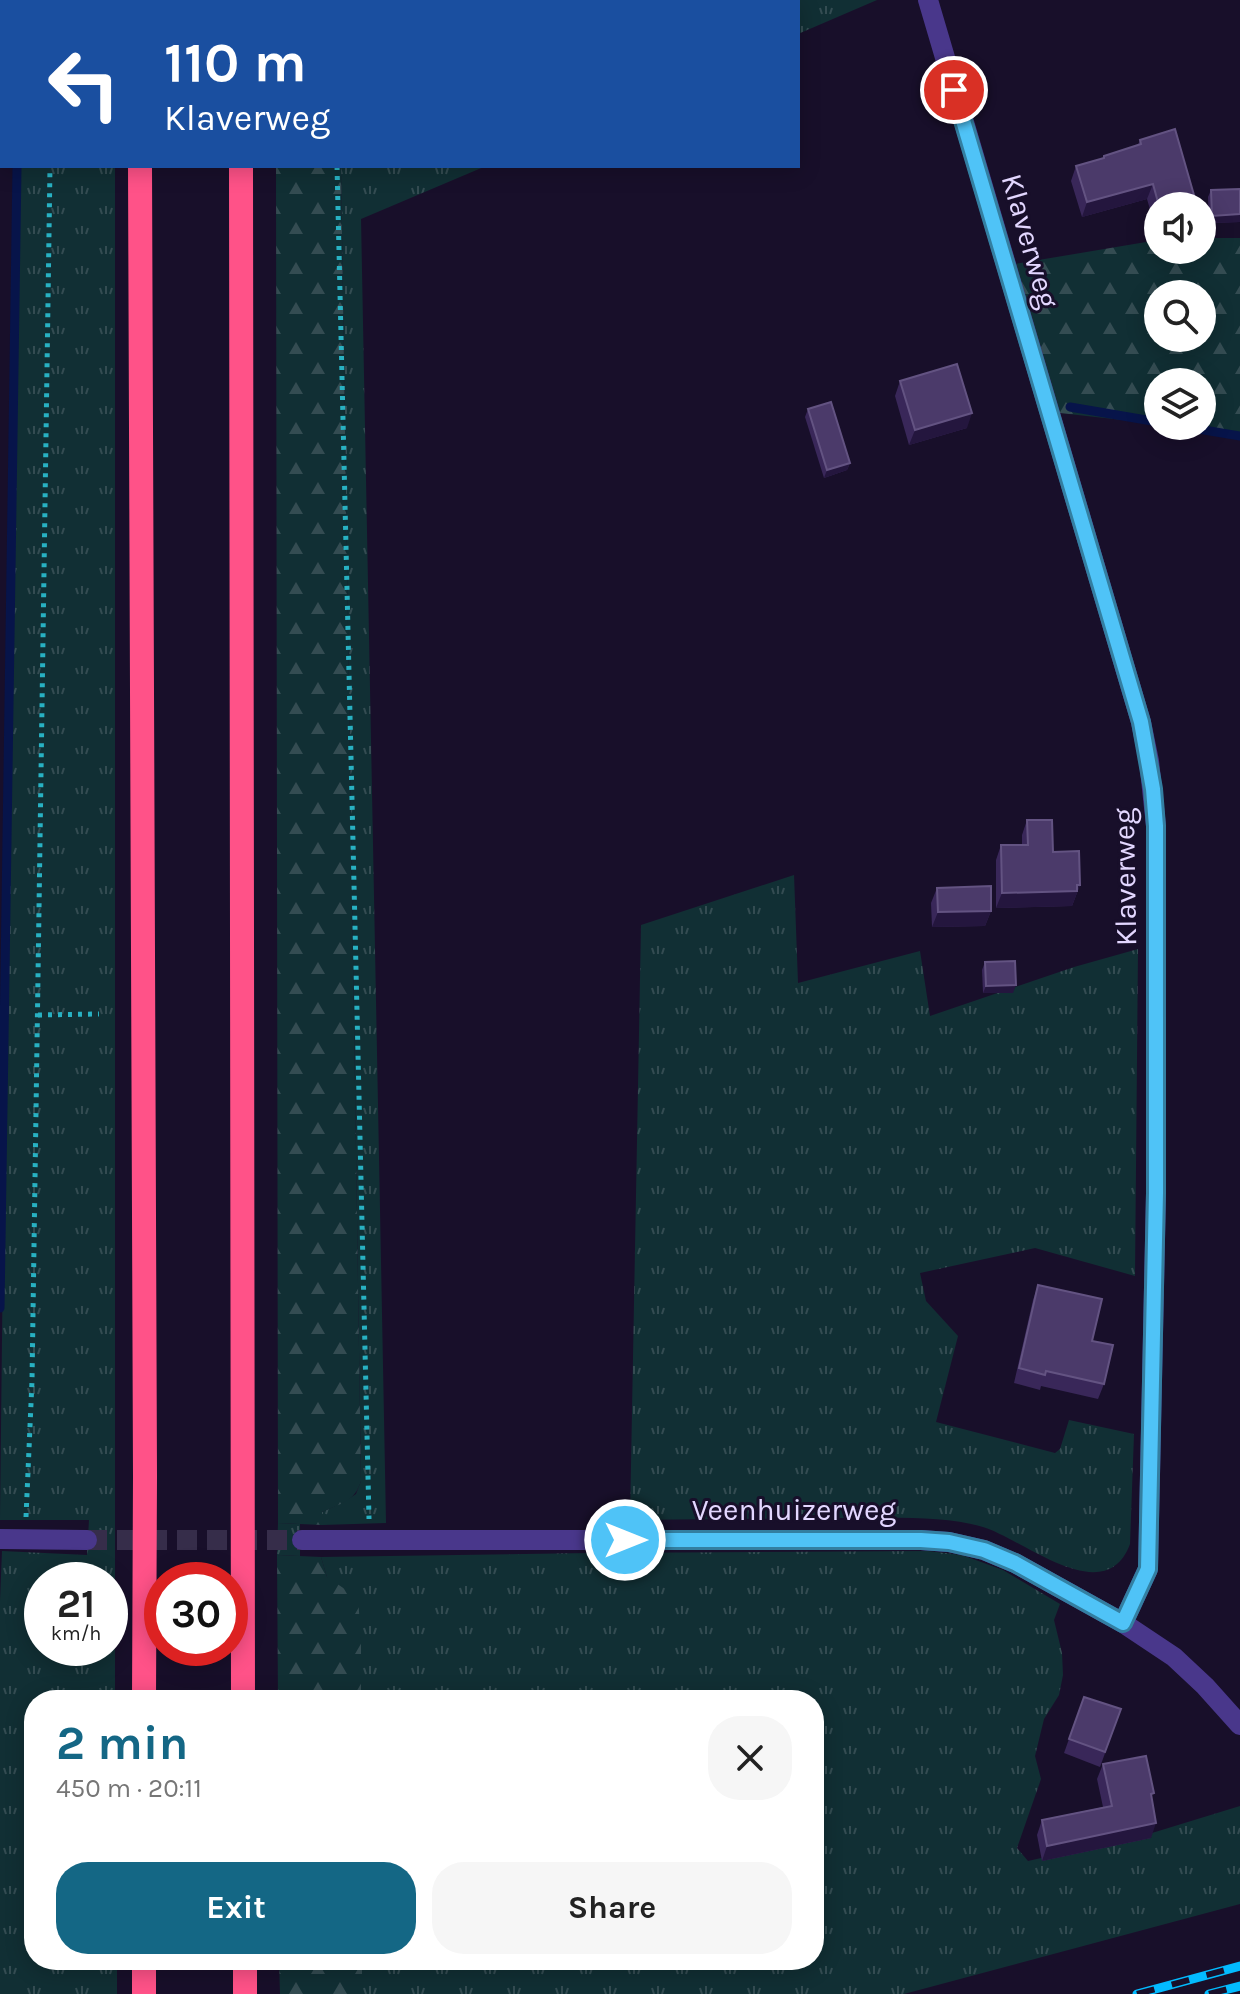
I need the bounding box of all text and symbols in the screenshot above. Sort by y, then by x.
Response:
text: 110 m [164,30,307,95]
icon: left [32,32,136,136]
pin [920,56,988,124]
icon: arrive [932,68,976,112]
text: Klaverweg [164,97,330,139]
street label: Klaverweg [994,169,1066,313]
map controls [1144,192,1216,440]
button: sound [1144,192,1216,264]
button: search [1144,280,1216,352]
button: layers [1144,368,1216,440]
street label: Klaverweg [1106,807,1144,947]
street label: Veenhuizerweg [692,1492,896,1528]
position arrow [583,1498,667,1582]
speed limit sign: 30 [144,1562,248,1666]
text: 21 [57,1580,95,1627]
text: km/h [51,1622,101,1645]
text: 2 min [56,1715,188,1771]
button: close [708,1716,792,1800]
text: 450 m · 20:11 [56,1773,202,1804]
button: Exit [56,1862,416,1954]
button: Share [432,1862,792,1954]

